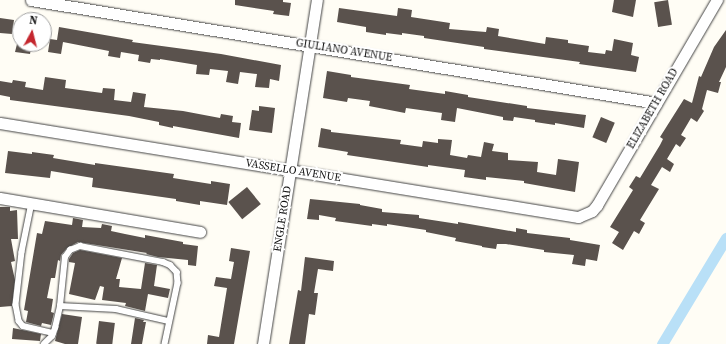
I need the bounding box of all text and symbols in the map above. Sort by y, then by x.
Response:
north arrow [12,12,52,52]
text: N [29,13,38,29]
street label: GIULIANO AVENUE [295,37,393,65]
street label: ELIZABETH ROAD [625,66,681,152]
street label: VASSELLO AVENUE [244,157,342,185]
street label: ENGLE ROAD [271,185,295,253]

